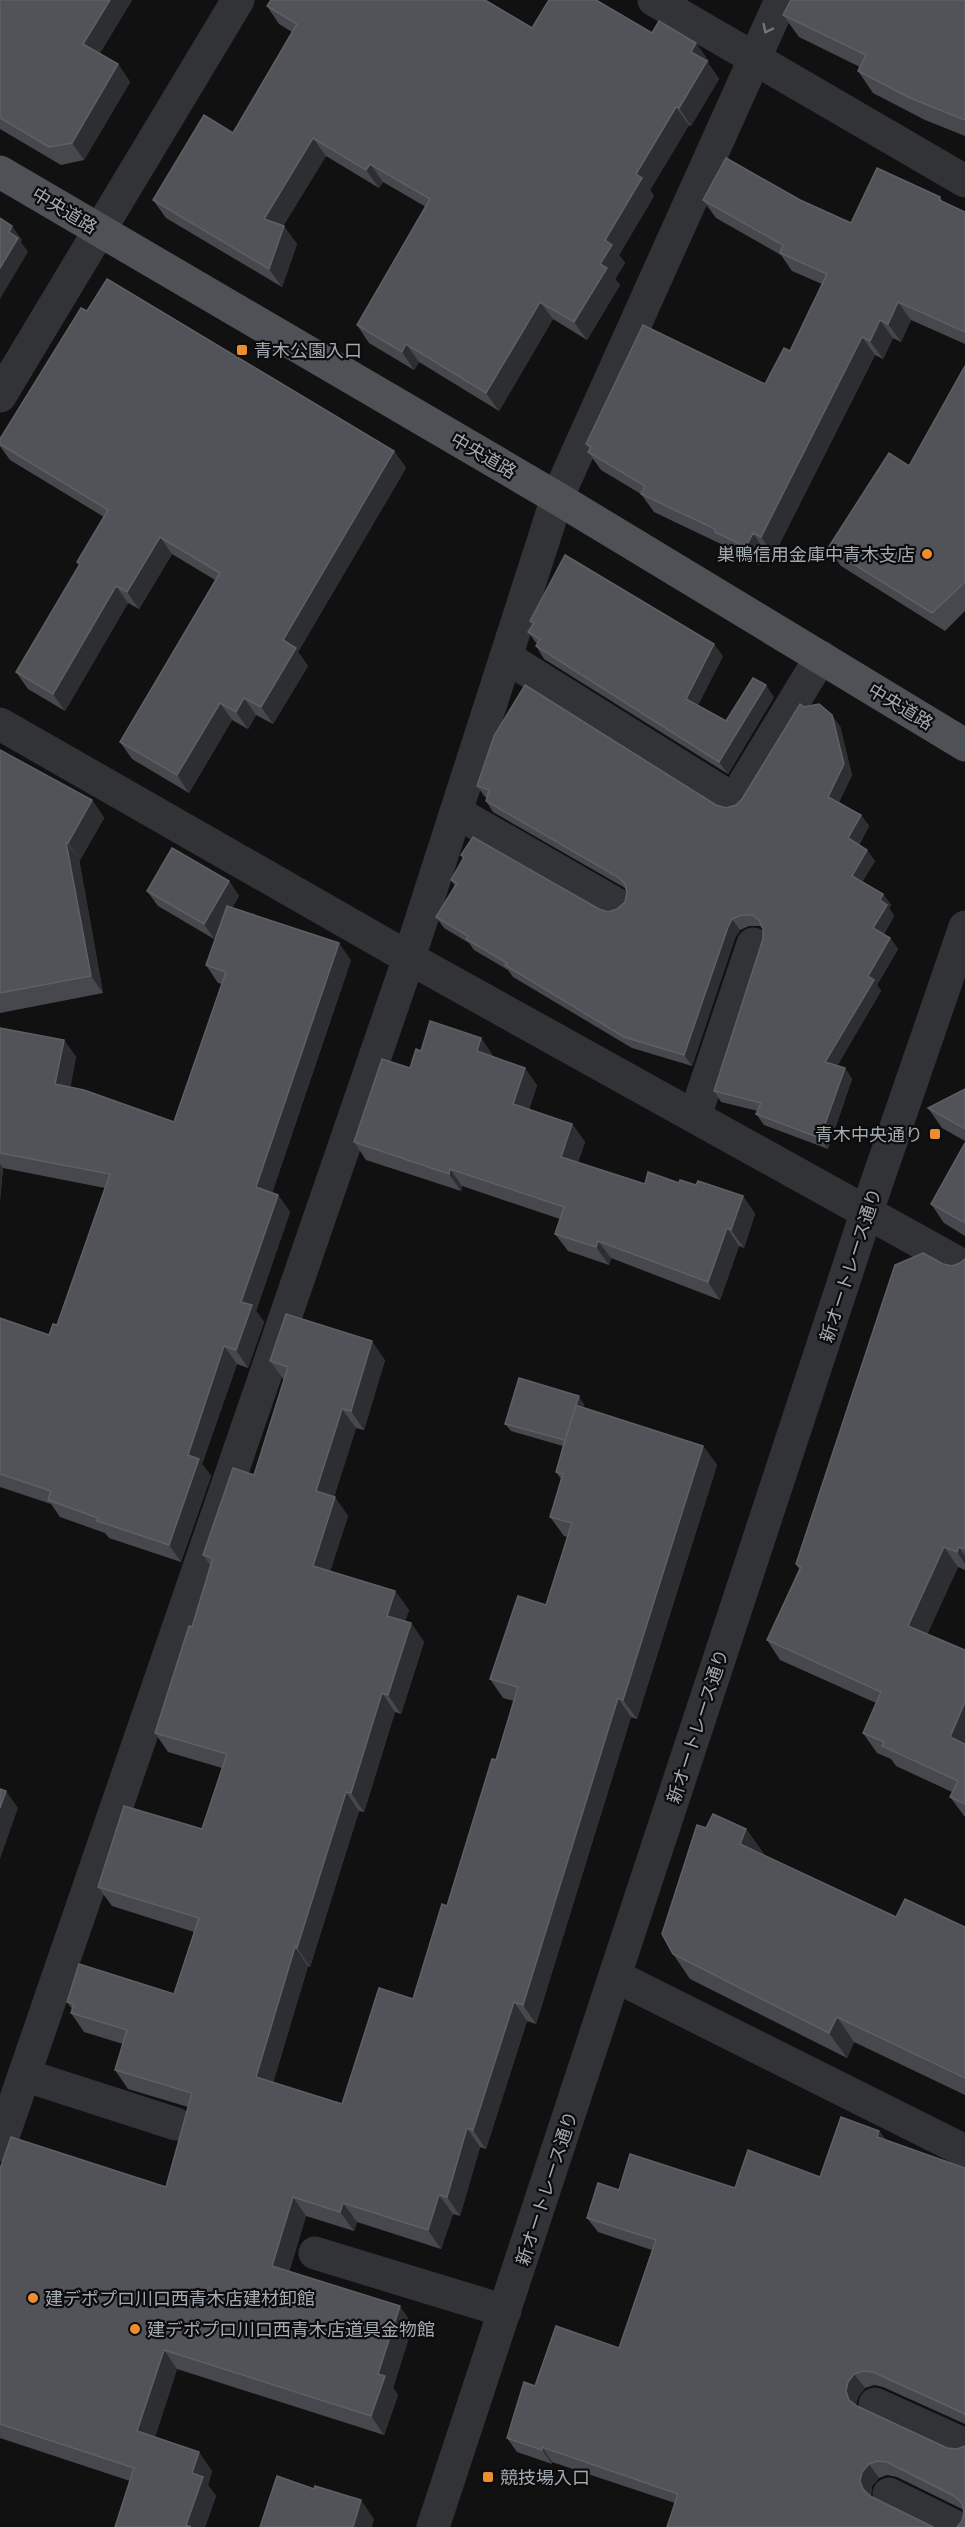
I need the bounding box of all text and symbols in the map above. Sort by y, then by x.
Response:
one-way arrow [762,23,774,34]
street label: 中央道路 [28,181,102,239]
place label: 青木公園入口 [254,338,362,362]
marker: 青木公園入口 [235,343,249,357]
street label: 中央道路 [447,427,521,483]
place label: 巣鴨信用金庫中青木支店 [717,542,915,566]
marker: 巣鴨信用金庫中青木支店 [920,547,934,561]
street label: 中央道路 [864,677,938,735]
place label: 青木中央通り [815,1122,923,1146]
marker: 青木中央通り [928,1127,942,1141]
street label: 新オートレース通り [814,1185,886,1345]
street label: 新オートレース通り [661,1646,733,1806]
street label: 新オートレース通り [510,2108,582,2268]
place label: 建デポプロ川口西青木店建材卸館 [45,2286,315,2310]
marker: 建デポプロ川口西青木店建材卸館 [26,2291,40,2305]
place label: 建デポプロ川口西青木店道具金物館 [147,2317,435,2341]
marker: 建デポプロ川口西青木店道具金物館 [128,2322,142,2336]
place label: 競技場入口 [500,2465,590,2489]
marker: 競技場入口 [481,2470,495,2484]

